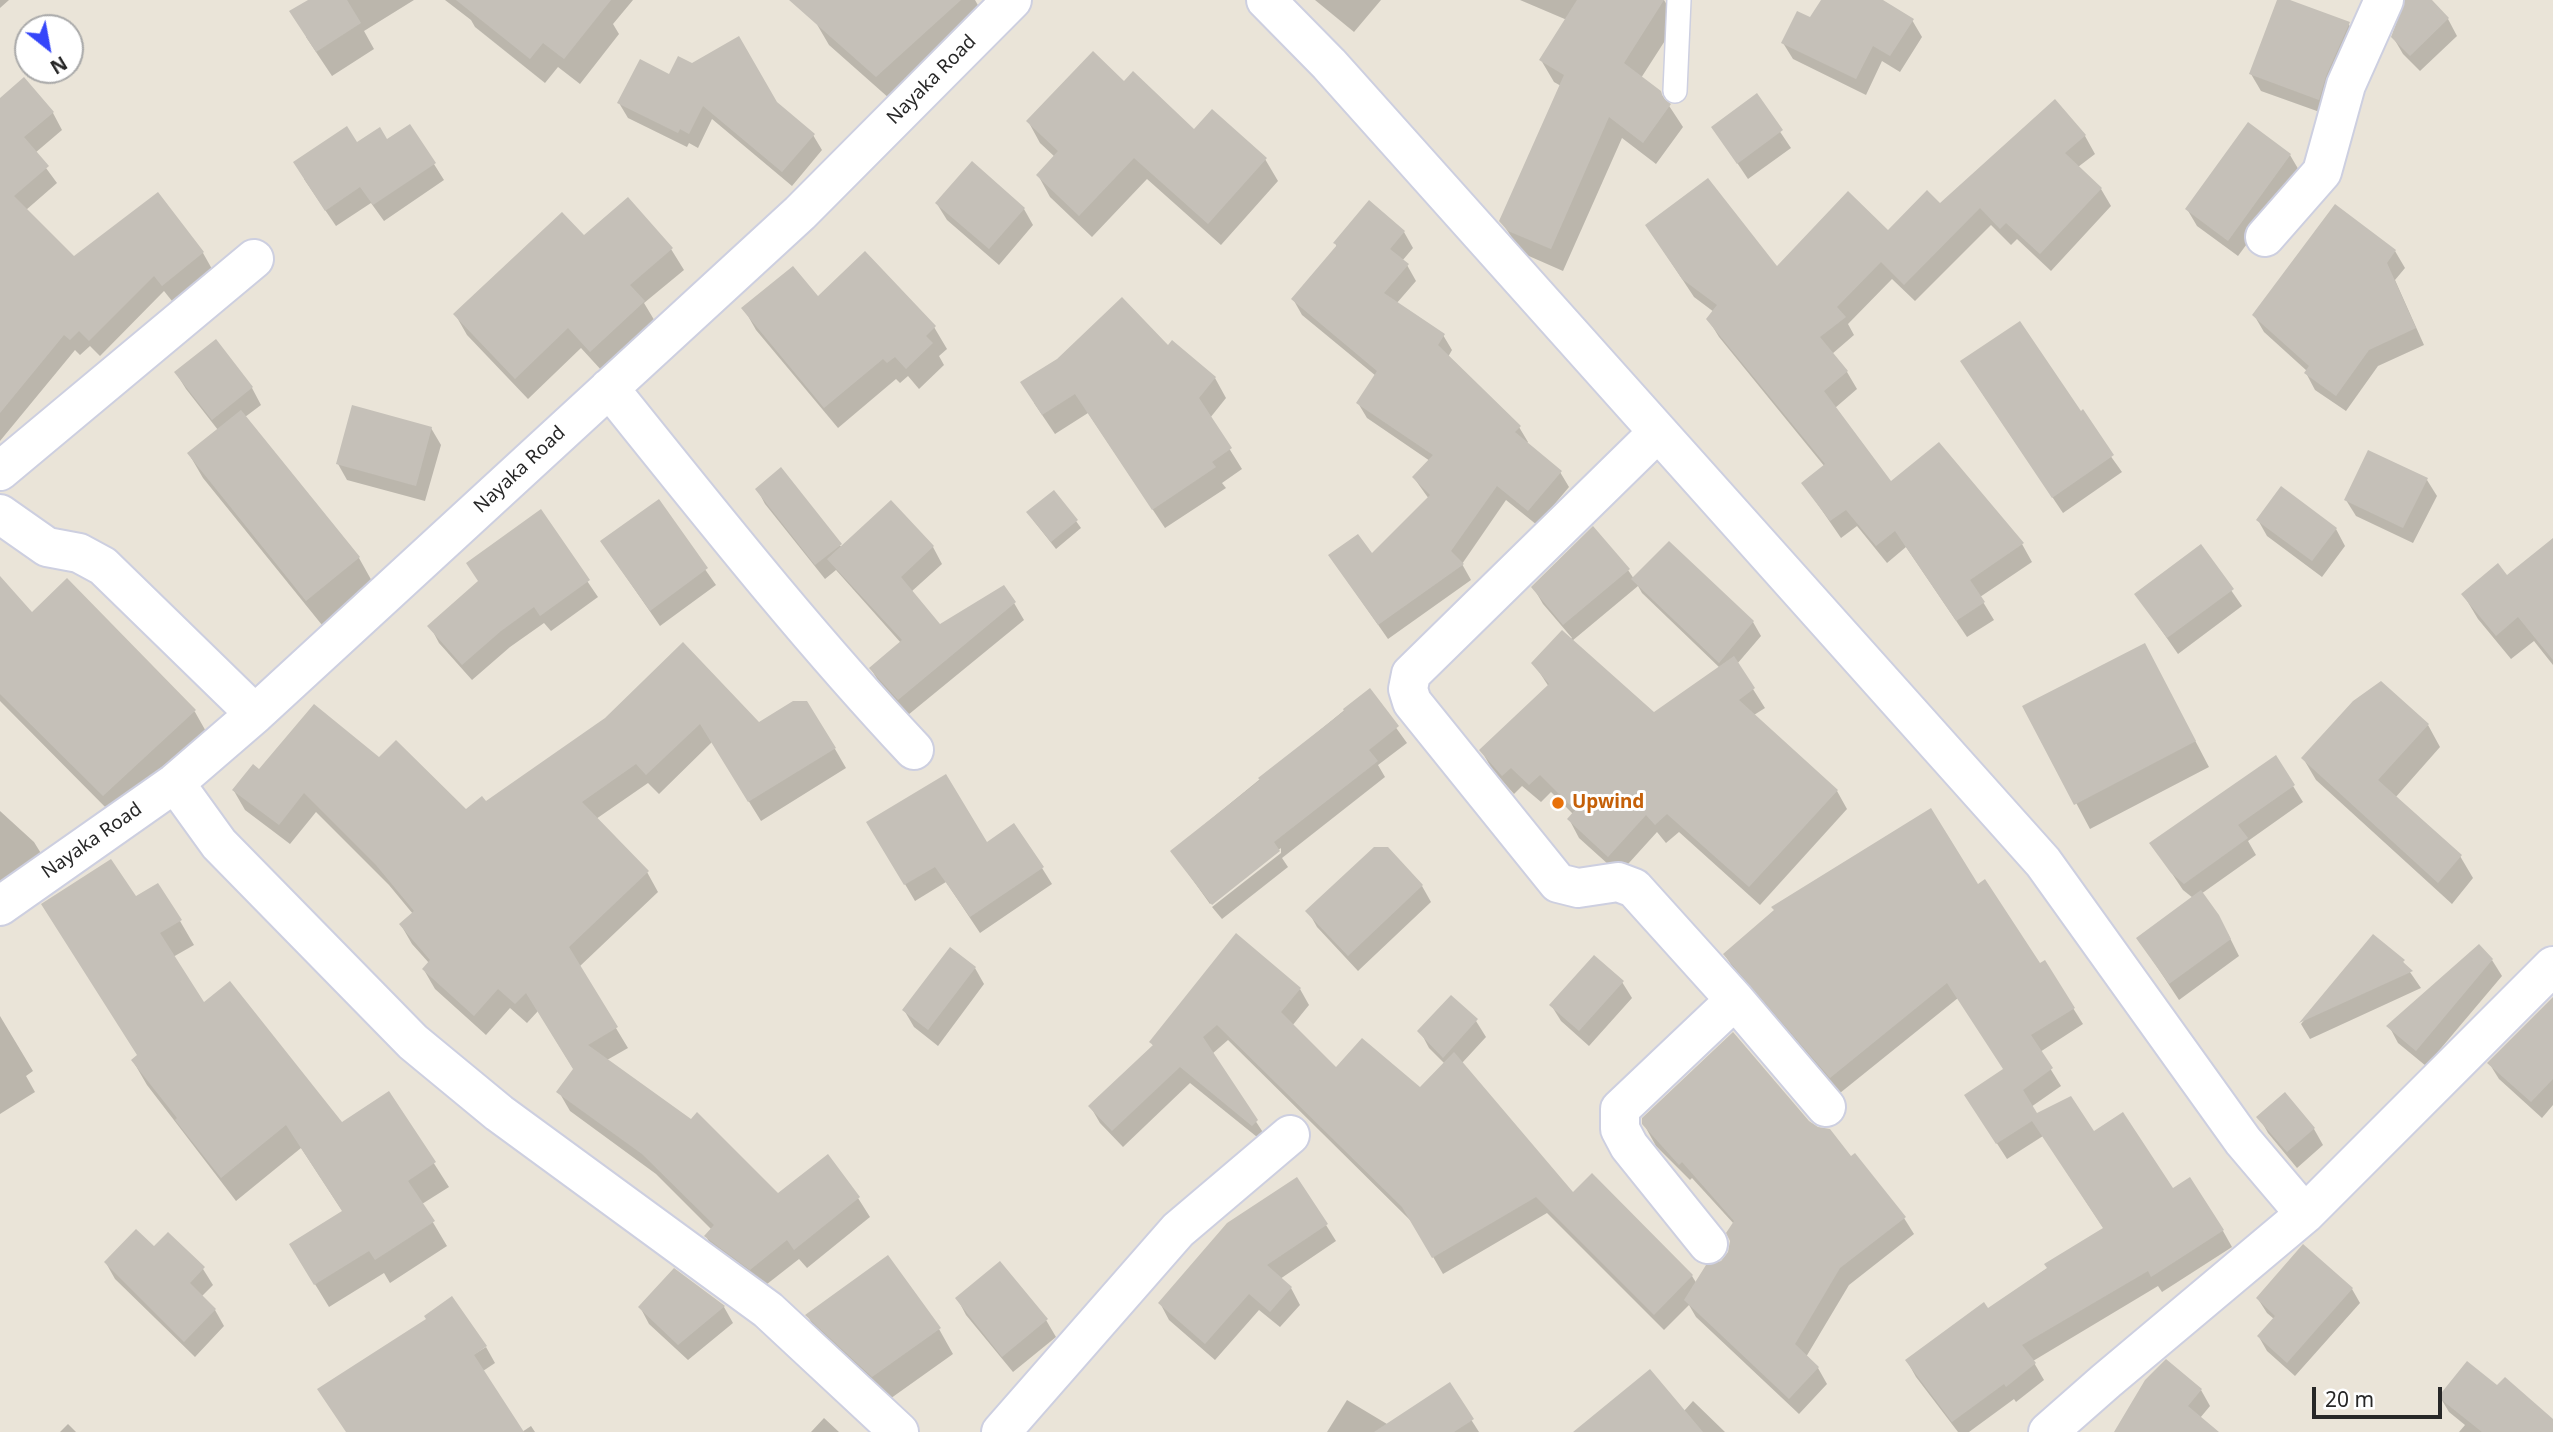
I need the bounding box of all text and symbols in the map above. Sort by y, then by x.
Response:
north arrow [14,14,84,84]
street label: Nayaka Road [883,31,981,129]
text: N [45,50,72,80]
street label: Nayaka Road [469,422,571,518]
place label: Upwind [1572,792,1644,814]
marker: Upwind [1550,795,1566,811]
street label: Nayaka Road [38,798,146,884]
scale bar [2315,1372,2444,1416]
text: 20 m [2325,1385,2374,1413]

